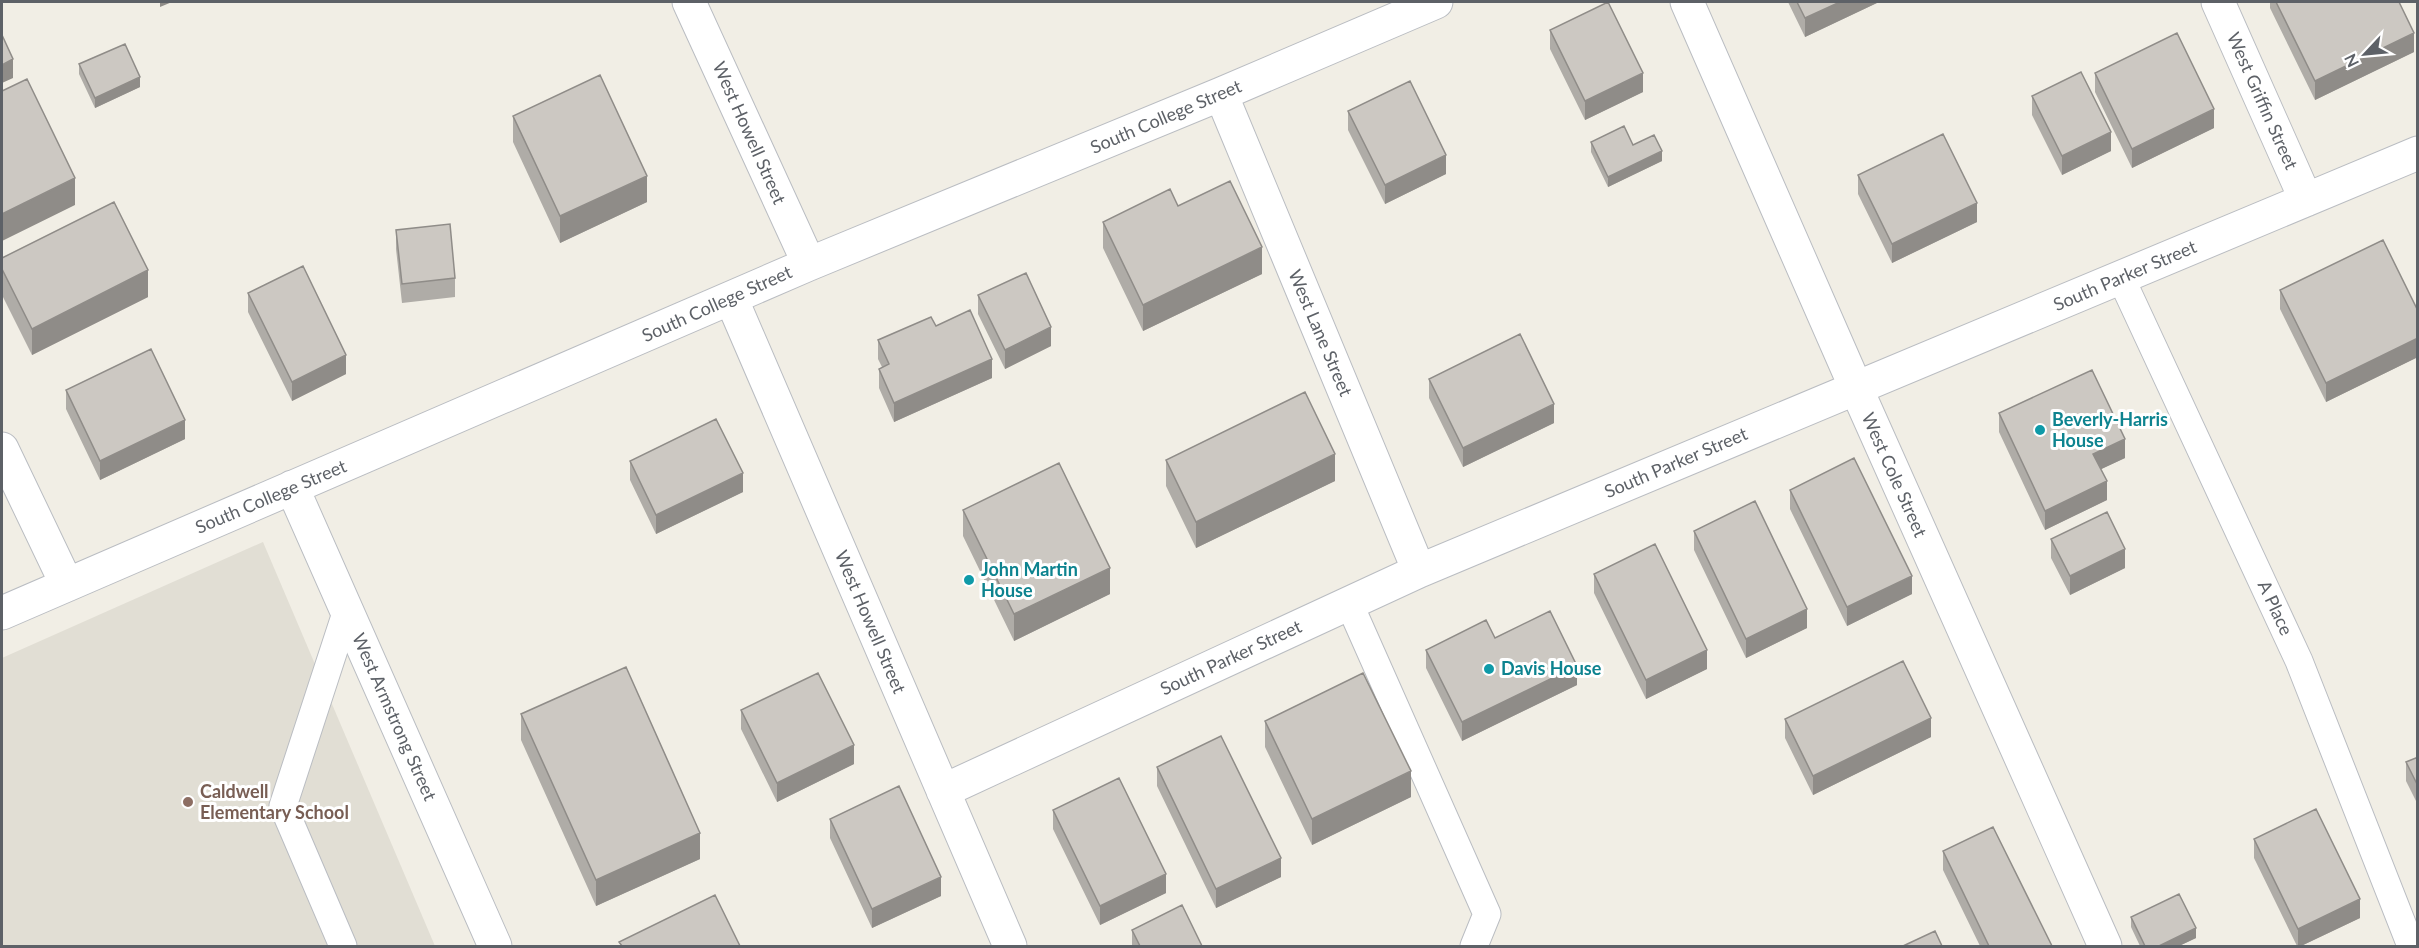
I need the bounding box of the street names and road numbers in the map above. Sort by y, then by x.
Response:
street label: West Griffin Street [2223,29,2303,173]
street label: West Howell Street [709,58,791,208]
street label: South College Street [1087,74,1245,158]
street label: South Parker Street [2050,235,2200,315]
street label: South College Street [638,260,795,346]
street label: West Lane Street [1284,266,1358,400]
street label: West Cole Street [1858,409,1932,541]
street label: South Parker Street [1601,422,1751,502]
street label: South College Street [192,454,350,538]
street label: West Howell Street [831,547,911,697]
street label: A Place [2254,577,2298,639]
street label: South Parker Street [1156,614,1305,699]
street label: West Armstrong Street [348,629,442,804]

